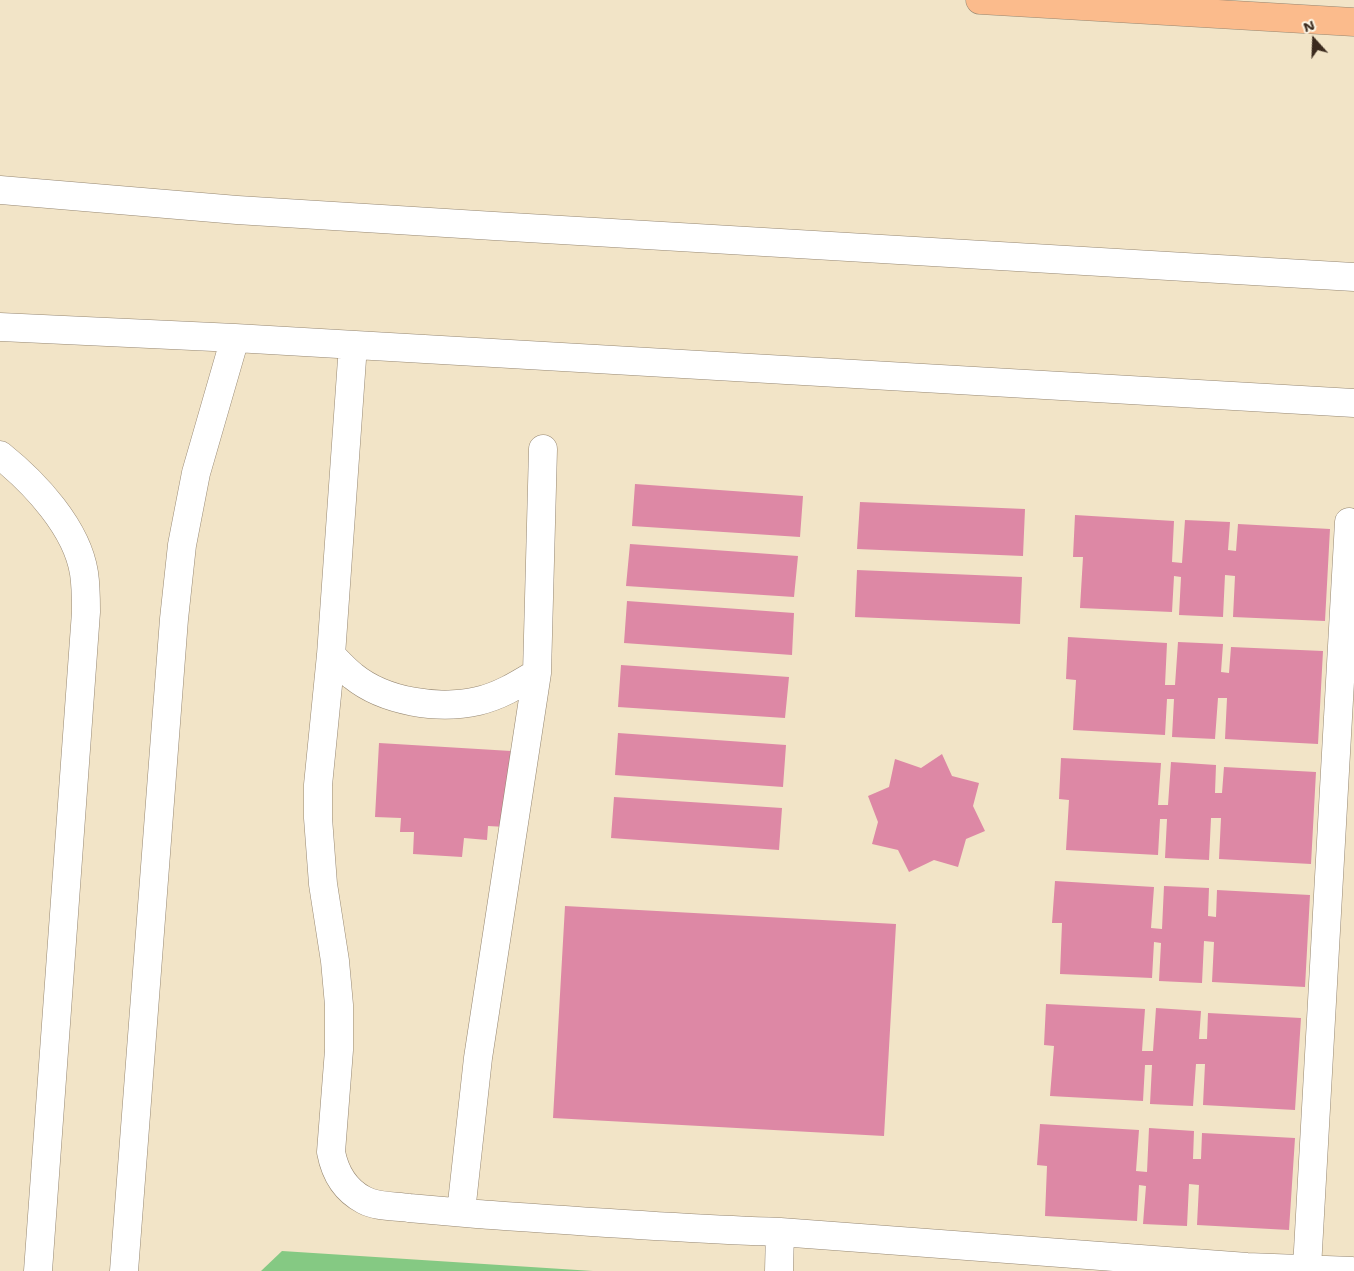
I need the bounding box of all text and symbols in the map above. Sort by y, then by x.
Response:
north arrow [1289,15,1339,65]
text: N [1301,16,1317,36]

